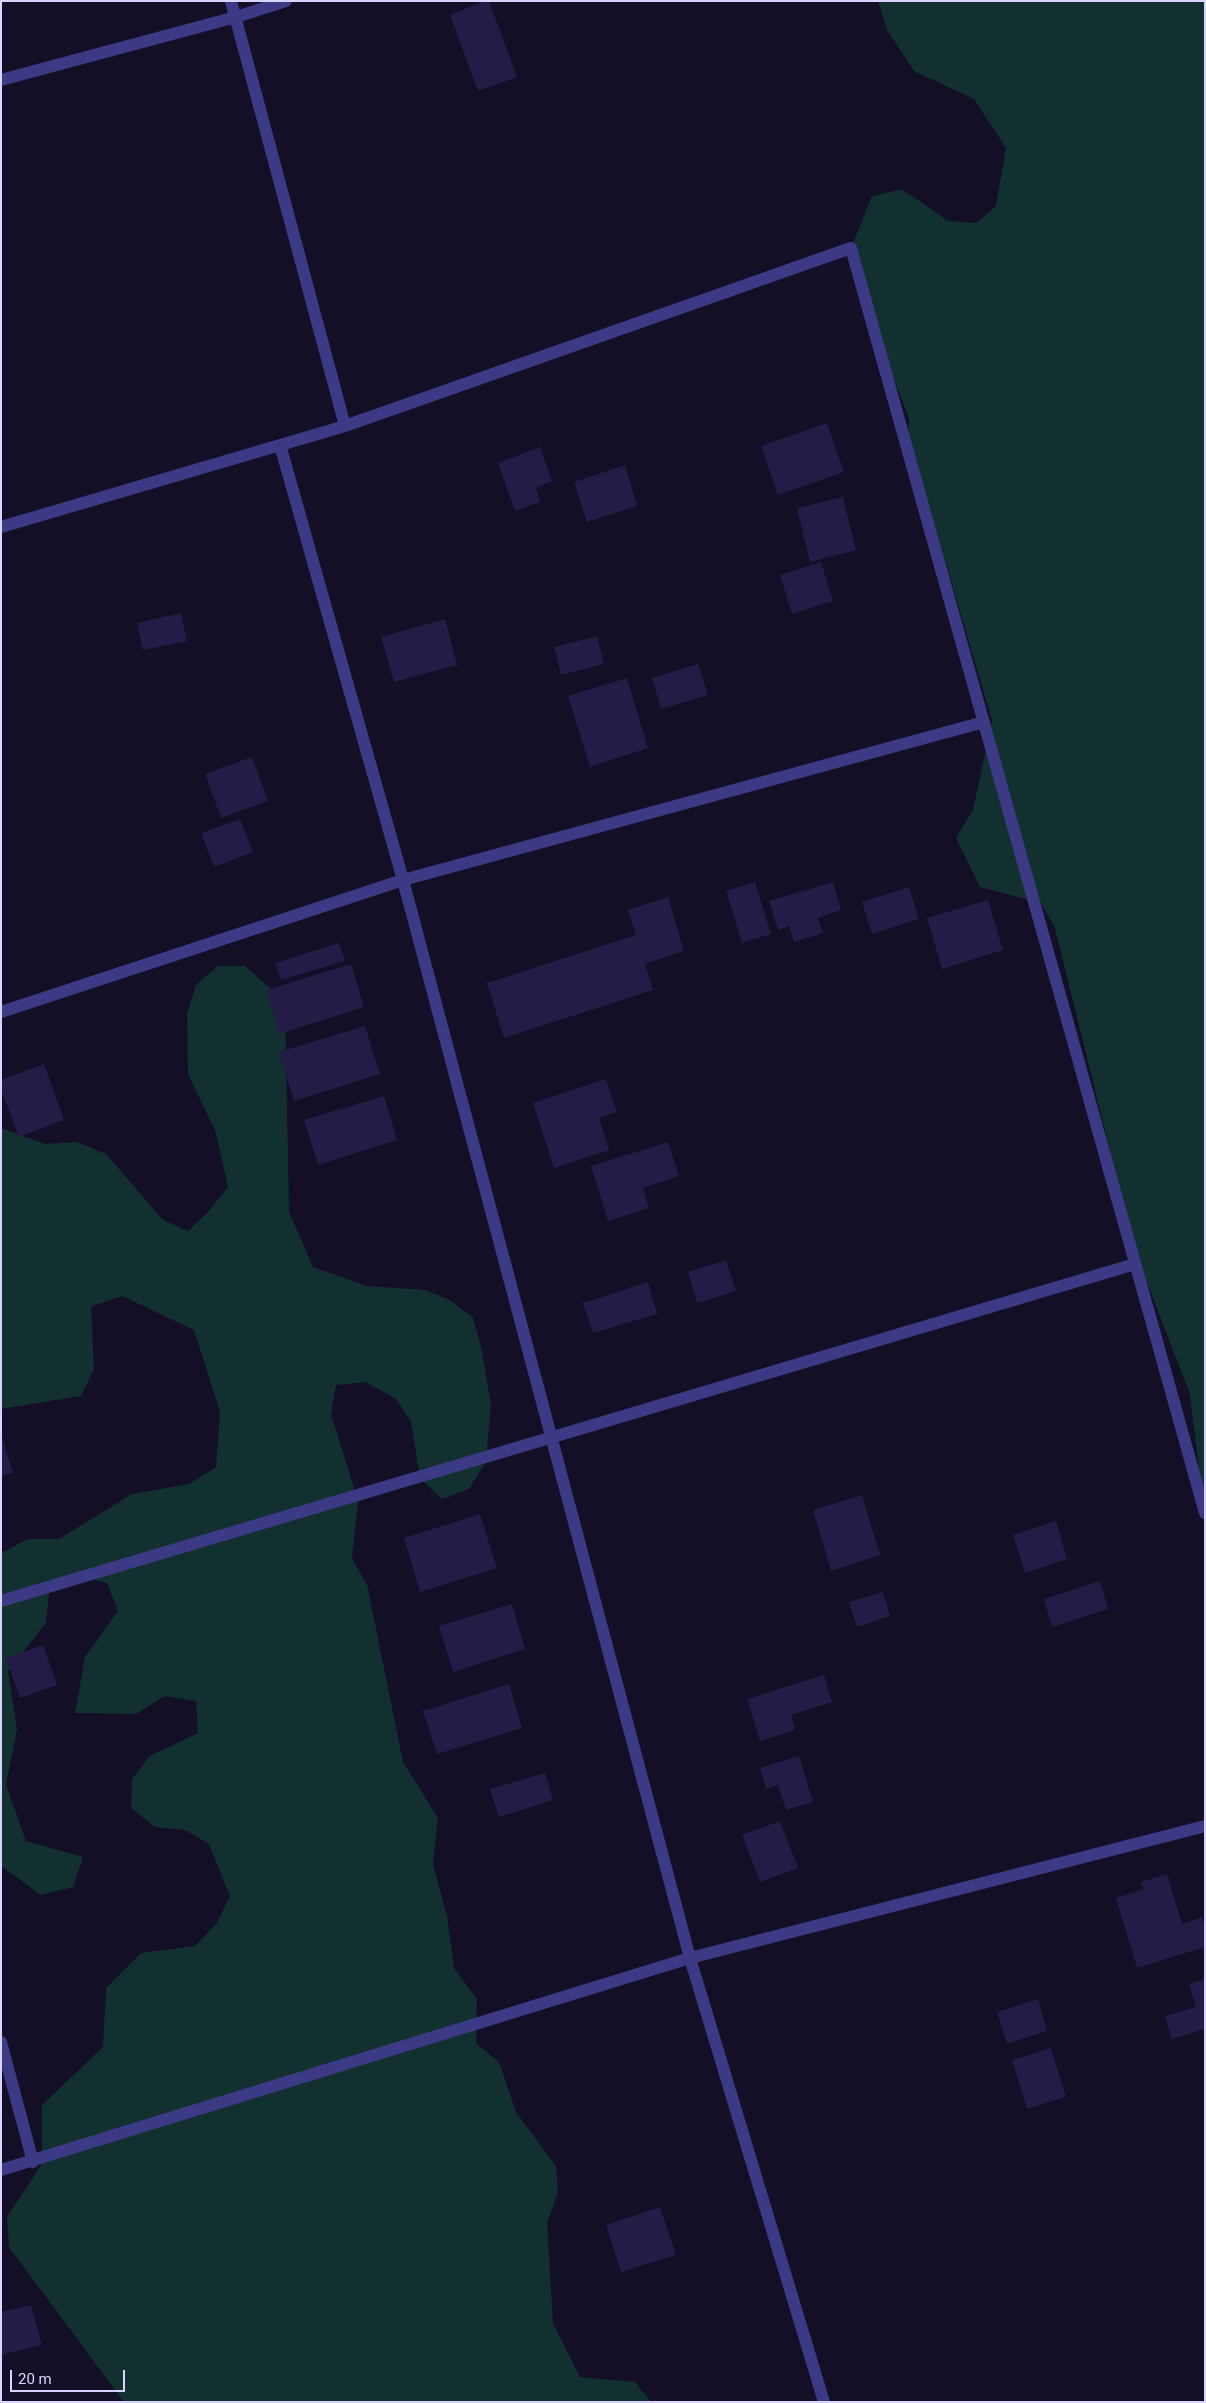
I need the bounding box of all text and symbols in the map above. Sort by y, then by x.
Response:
scale bar [12,2360,128,2392]
text: 20 m [18,2370,52,2388]

